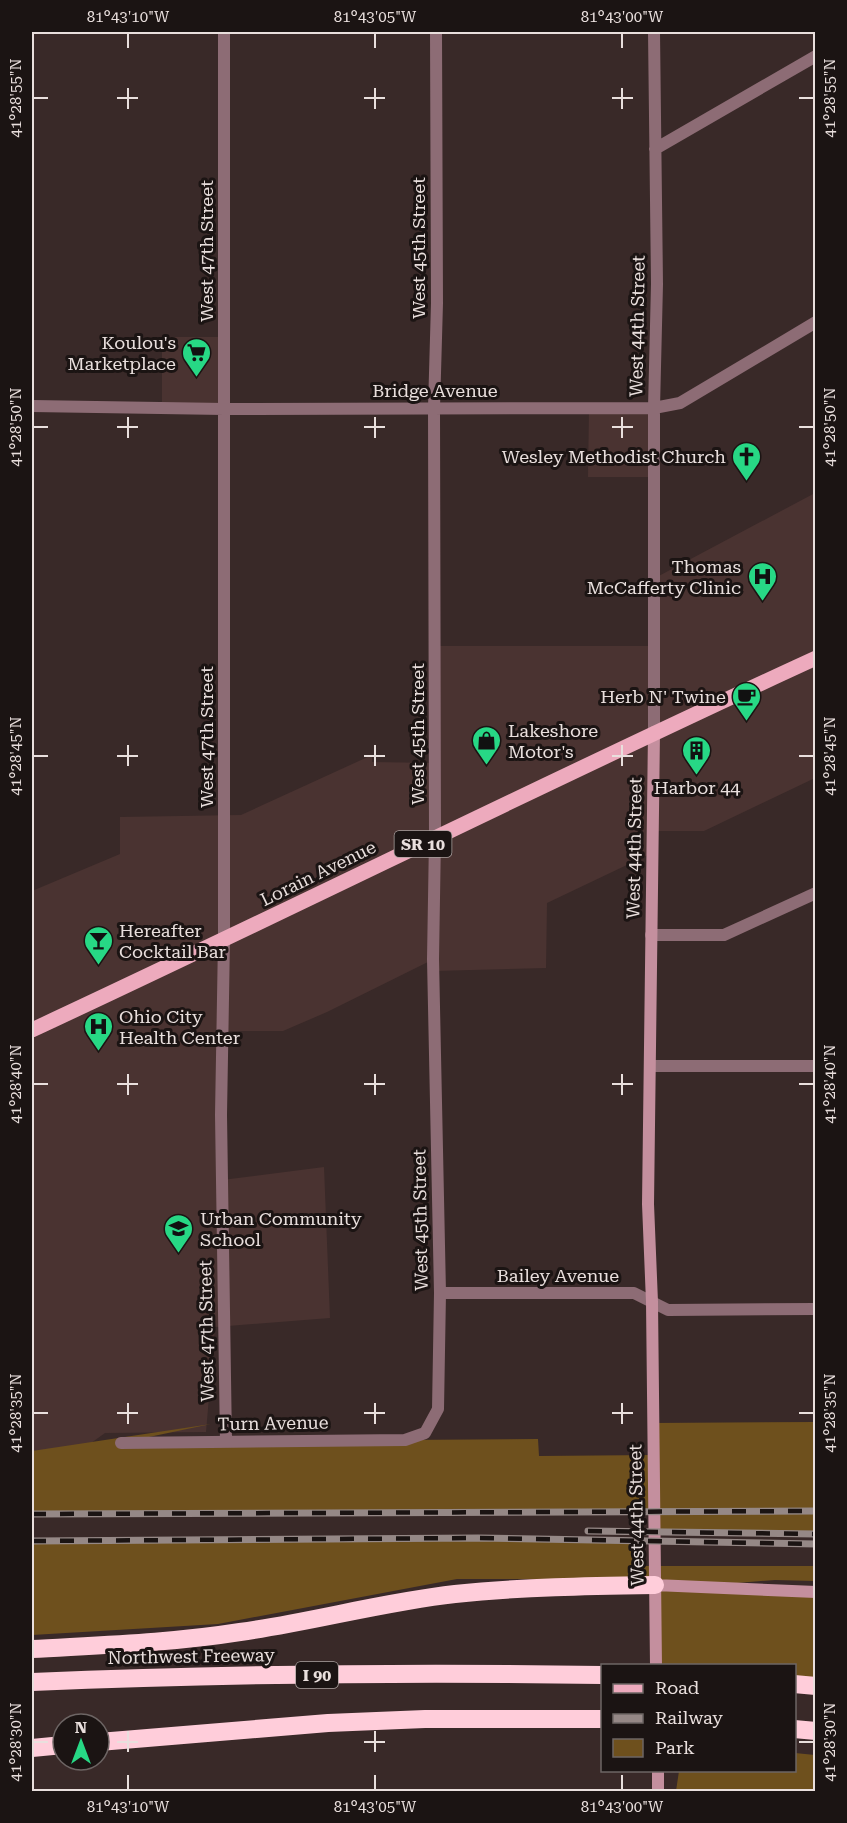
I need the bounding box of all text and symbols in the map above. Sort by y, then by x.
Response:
text: 81°43'10"W [87,8,170,26]
text: 81°43'05"W [334,8,417,26]
text: 81°43'00"W [581,8,664,26]
text: 41°28'55"N [7,58,25,138]
text: 41°28'55"N [821,58,839,138]
street label: West 45th Street [408,177,429,319]
street label: West 47th Street [196,180,217,322]
street label: West 44th Street [625,255,649,397]
place label: Koulou's Marketplace [68,332,176,374]
supermarket icon: Koulou's Marketplace [181,336,213,378]
street label: Bridge Avenue [372,380,498,401]
text: 41°28'50"N [7,387,25,467]
text: 41°28'50"N [821,387,839,467]
church icon: Wesley Methodist Church [731,440,763,482]
place label: Wesley Methodist Church [502,446,726,467]
place label: Thomas McCafferty Clinic [587,556,741,598]
hospital icon: Thomas McCafferty Clinic [746,560,778,602]
street label: West 45th Street [407,663,428,805]
street label: West 47th Street [196,666,217,808]
cafe icon: Herb N' Twine [731,680,763,722]
place label: Herb N' Twine [600,686,726,707]
text: 41°28'45"N [7,716,25,796]
text: 41°28'45"N [821,716,839,796]
place label: Lakeshore Motor's [508,720,598,762]
shop icon: Lakeshore Motor's [471,724,503,766]
building icon: Harbor 44 [681,734,713,776]
street label: West 44th Street [622,777,646,919]
place label: Harbor 44 [654,777,740,798]
road number: SR 10 [394,831,452,857]
street label: Lorain Avenue [257,836,379,910]
place label: Hereafter Cocktail Bar [119,920,226,962]
bar icon: Hereafter Cocktail Bar [82,924,114,966]
place label: Ohio City Health Center [119,1006,240,1048]
hospital icon: Ohio City Health Center [82,1010,114,1052]
text: 41°28'40"N [7,1044,25,1124]
text: 41°28'40"N [821,1044,839,1124]
street label: West 45th Street [408,1149,432,1291]
place label: Urban Community School [200,1208,362,1250]
school or university icon: Urban Community School [163,1212,195,1254]
street label: West 47th Street [194,1260,218,1402]
street label: Bailey Avenue [497,1265,619,1286]
text: 41°28'35"N [7,1373,25,1453]
text: 41°28'35"N [821,1373,839,1453]
street label: Turn Avenue [217,1412,329,1434]
street label: West 44th Street [624,1444,648,1586]
street label: Northwest Freeway [107,1644,275,1668]
road number: I 90 [296,1662,338,1688]
legend [601,1664,796,1772]
text: Road [655,1677,700,1698]
text: 41°28'30"N [7,1702,25,1782]
text: 41°28'30"N [821,1702,839,1782]
text: Railway [655,1707,723,1728]
north arrow [51,1712,111,1772]
text: N [75,1718,87,1737]
text: Park [655,1737,695,1758]
text: 81°43'10"W [87,1798,170,1816]
text: 81°43'05"W [334,1798,417,1816]
text: 81°43'00"W [581,1798,664,1816]

